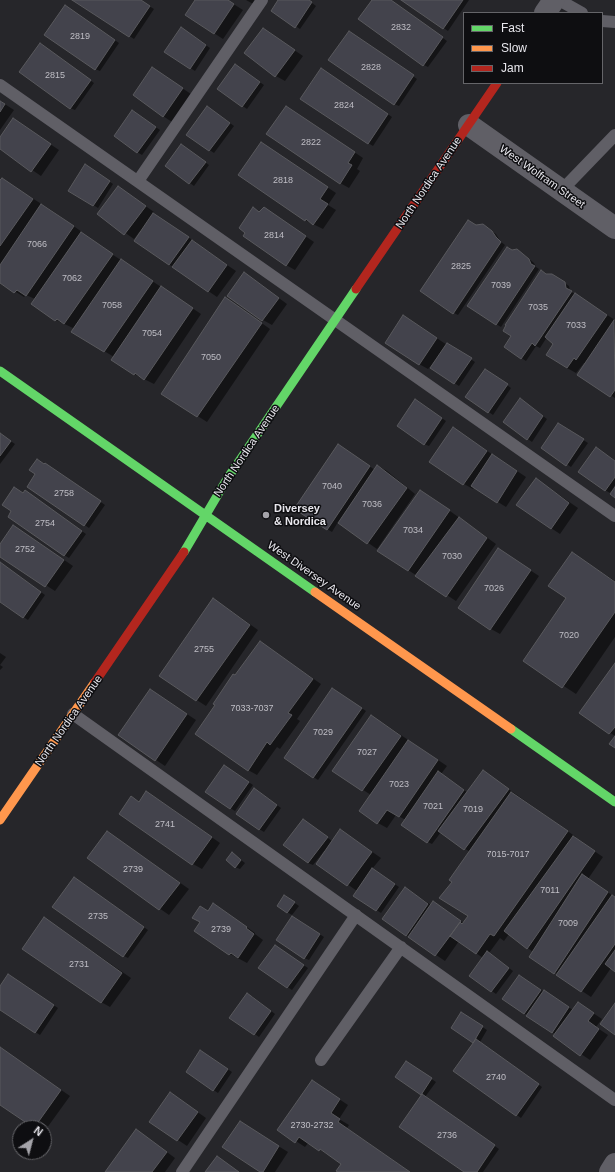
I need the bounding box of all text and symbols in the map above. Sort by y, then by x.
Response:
legend [463,12,603,84]
text: Fast [501,21,524,35]
house number: 2832 [391,23,411,33]
house number: 2819 [70,32,90,42]
text: Slow [501,41,527,55]
text: Jam [501,61,524,75]
house number: 2828 [361,63,381,73]
house number: 2815 [45,71,65,81]
house number: 2824 [334,101,354,111]
street label: North Nordica Avenue [393,135,465,231]
house number: 2822 [301,138,321,148]
street label: West Wolfram Street [497,143,587,211]
house number: 2818 [273,176,293,186]
house number: 2814 [264,231,284,241]
house number: 7066 [27,240,47,250]
house number: 2825 [451,262,471,272]
house number: 7062 [62,274,82,284]
house number: 7039 [491,281,511,291]
house number: 7058 [102,301,122,311]
house number: 7035 [528,303,548,313]
house number: 7033 [566,321,586,331]
house number: 7054 [142,329,162,339]
house number: 7050 [201,353,221,363]
street label: North Nordica Avenue [211,403,283,499]
house number: 7040 [322,482,342,492]
house number: 2758 [54,489,74,499]
house number: 7036 [362,500,382,510]
place label: Diversey & Nordica [274,502,326,528]
marker: Diversey & Nordica [261,510,271,520]
house number: 2754 [35,519,55,529]
house number: 7034 [403,526,423,536]
street label: West Diversey Avenue [265,539,363,613]
house number: 2752 [15,545,35,555]
house number: 7030 [442,552,462,562]
house number: 7026 [484,584,504,594]
house number: 7020 [559,631,579,641]
house number: 2755 [194,645,214,655]
street label: North Nordica Avenue [33,673,105,769]
house number: 7033-7037 [230,704,274,714]
house number: 7029 [313,728,333,738]
house number: 7027 [357,748,377,758]
house number: 7023 [389,780,409,790]
house number: 7021 [423,802,443,812]
house number: 7019 [463,805,483,815]
house number: 2741 [155,820,175,830]
house number: 7015-7017 [486,850,530,860]
house number: 2739 [123,865,143,875]
house number: 7011 [540,886,560,896]
house number: 2735 [88,912,108,922]
house number: 7009 [558,919,578,929]
house number: 2739 [211,925,231,935]
house number: 2731 [69,960,89,970]
house number: 2740 [486,1073,506,1083]
north arrow [12,1120,52,1160]
house number: 2730-2732 [290,1121,334,1131]
text: N [32,1124,45,1138]
house number: 2736 [437,1131,457,1141]

